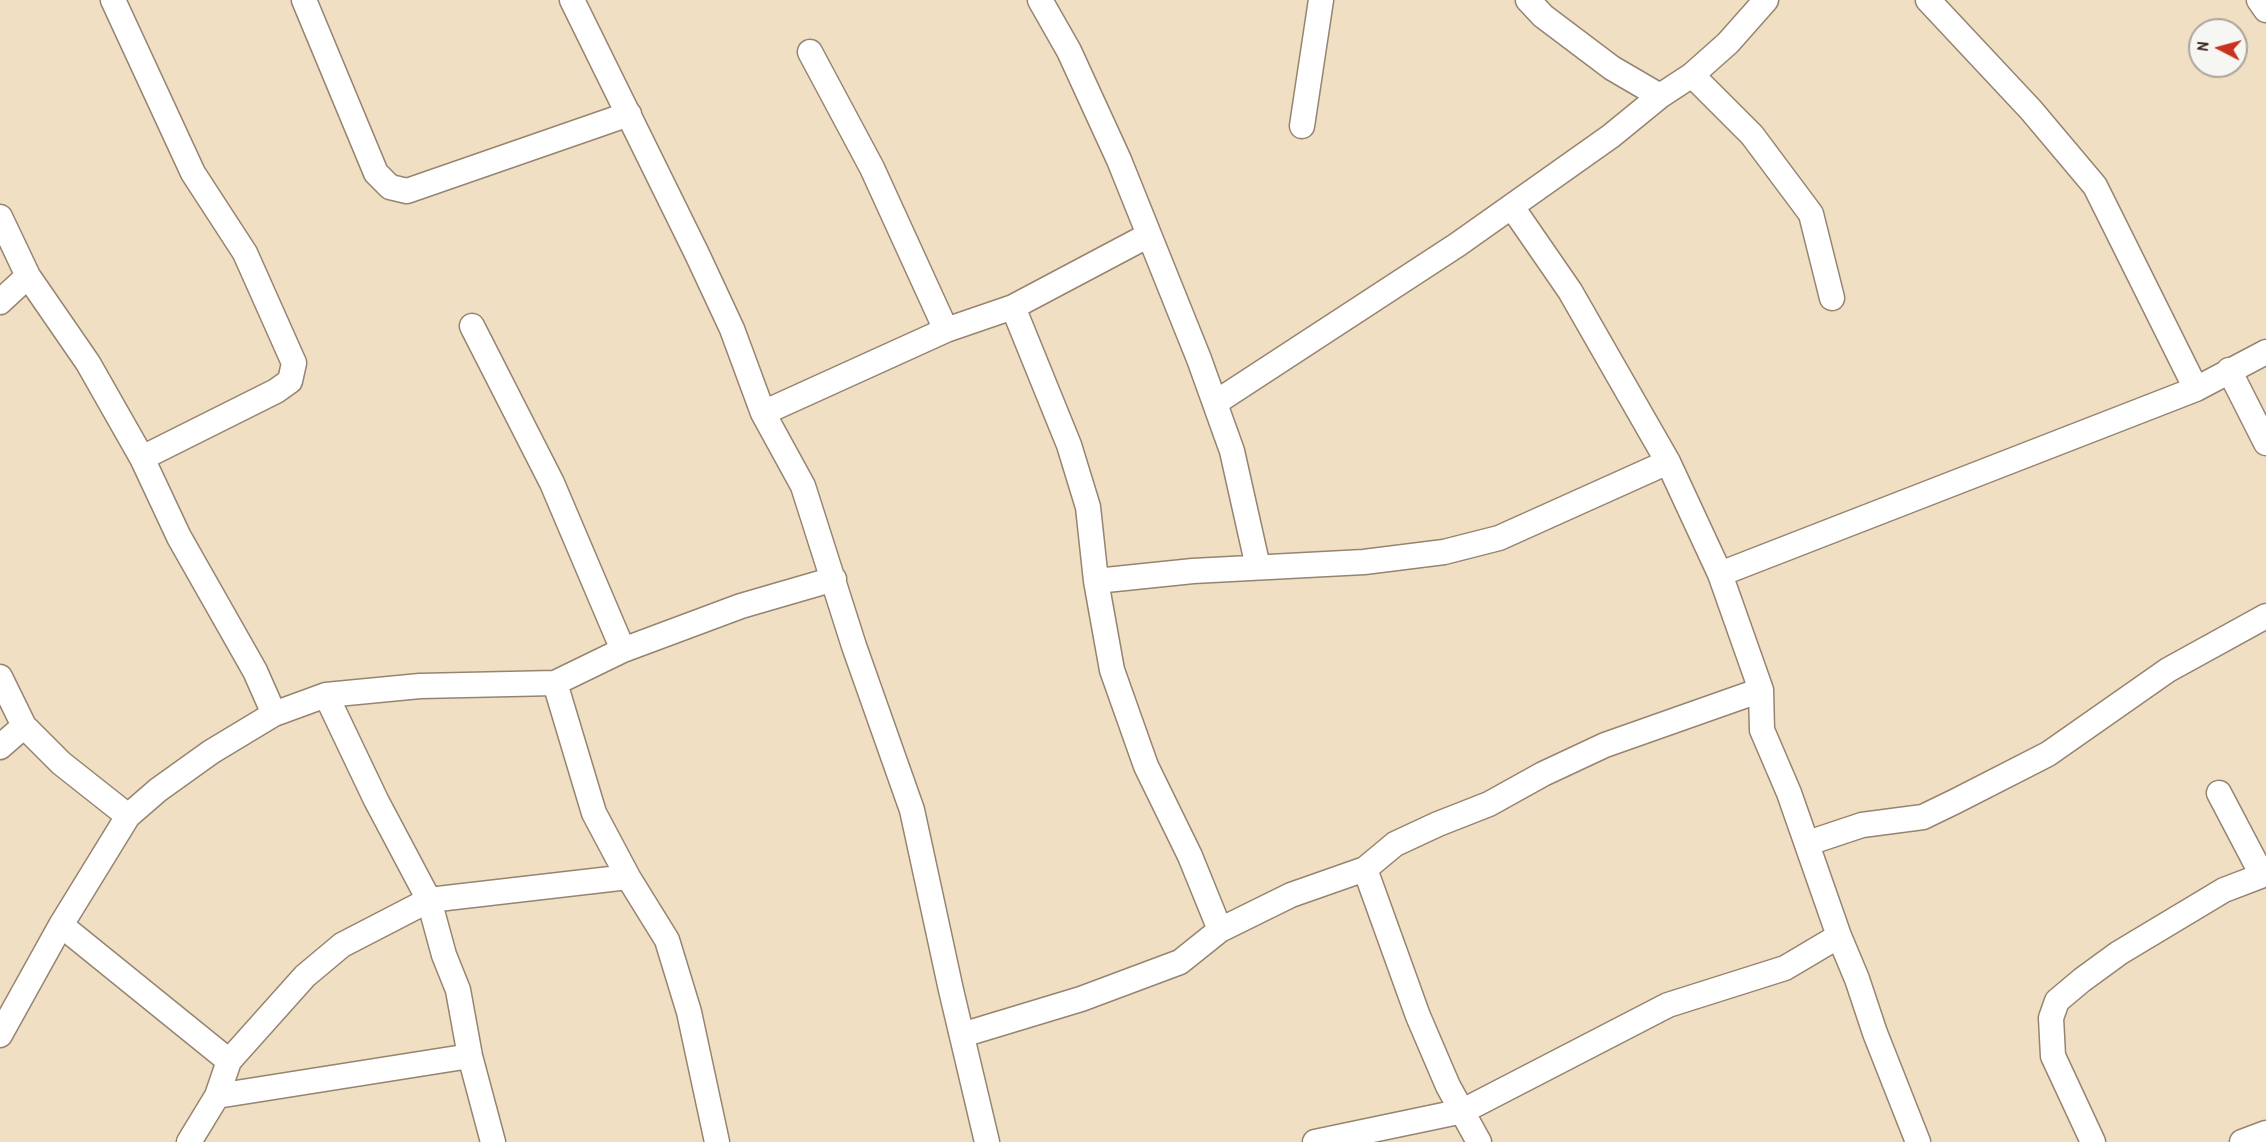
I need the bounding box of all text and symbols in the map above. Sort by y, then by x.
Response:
north arrow [2188,18,2248,78]
text: N [2191,41,2213,52]

